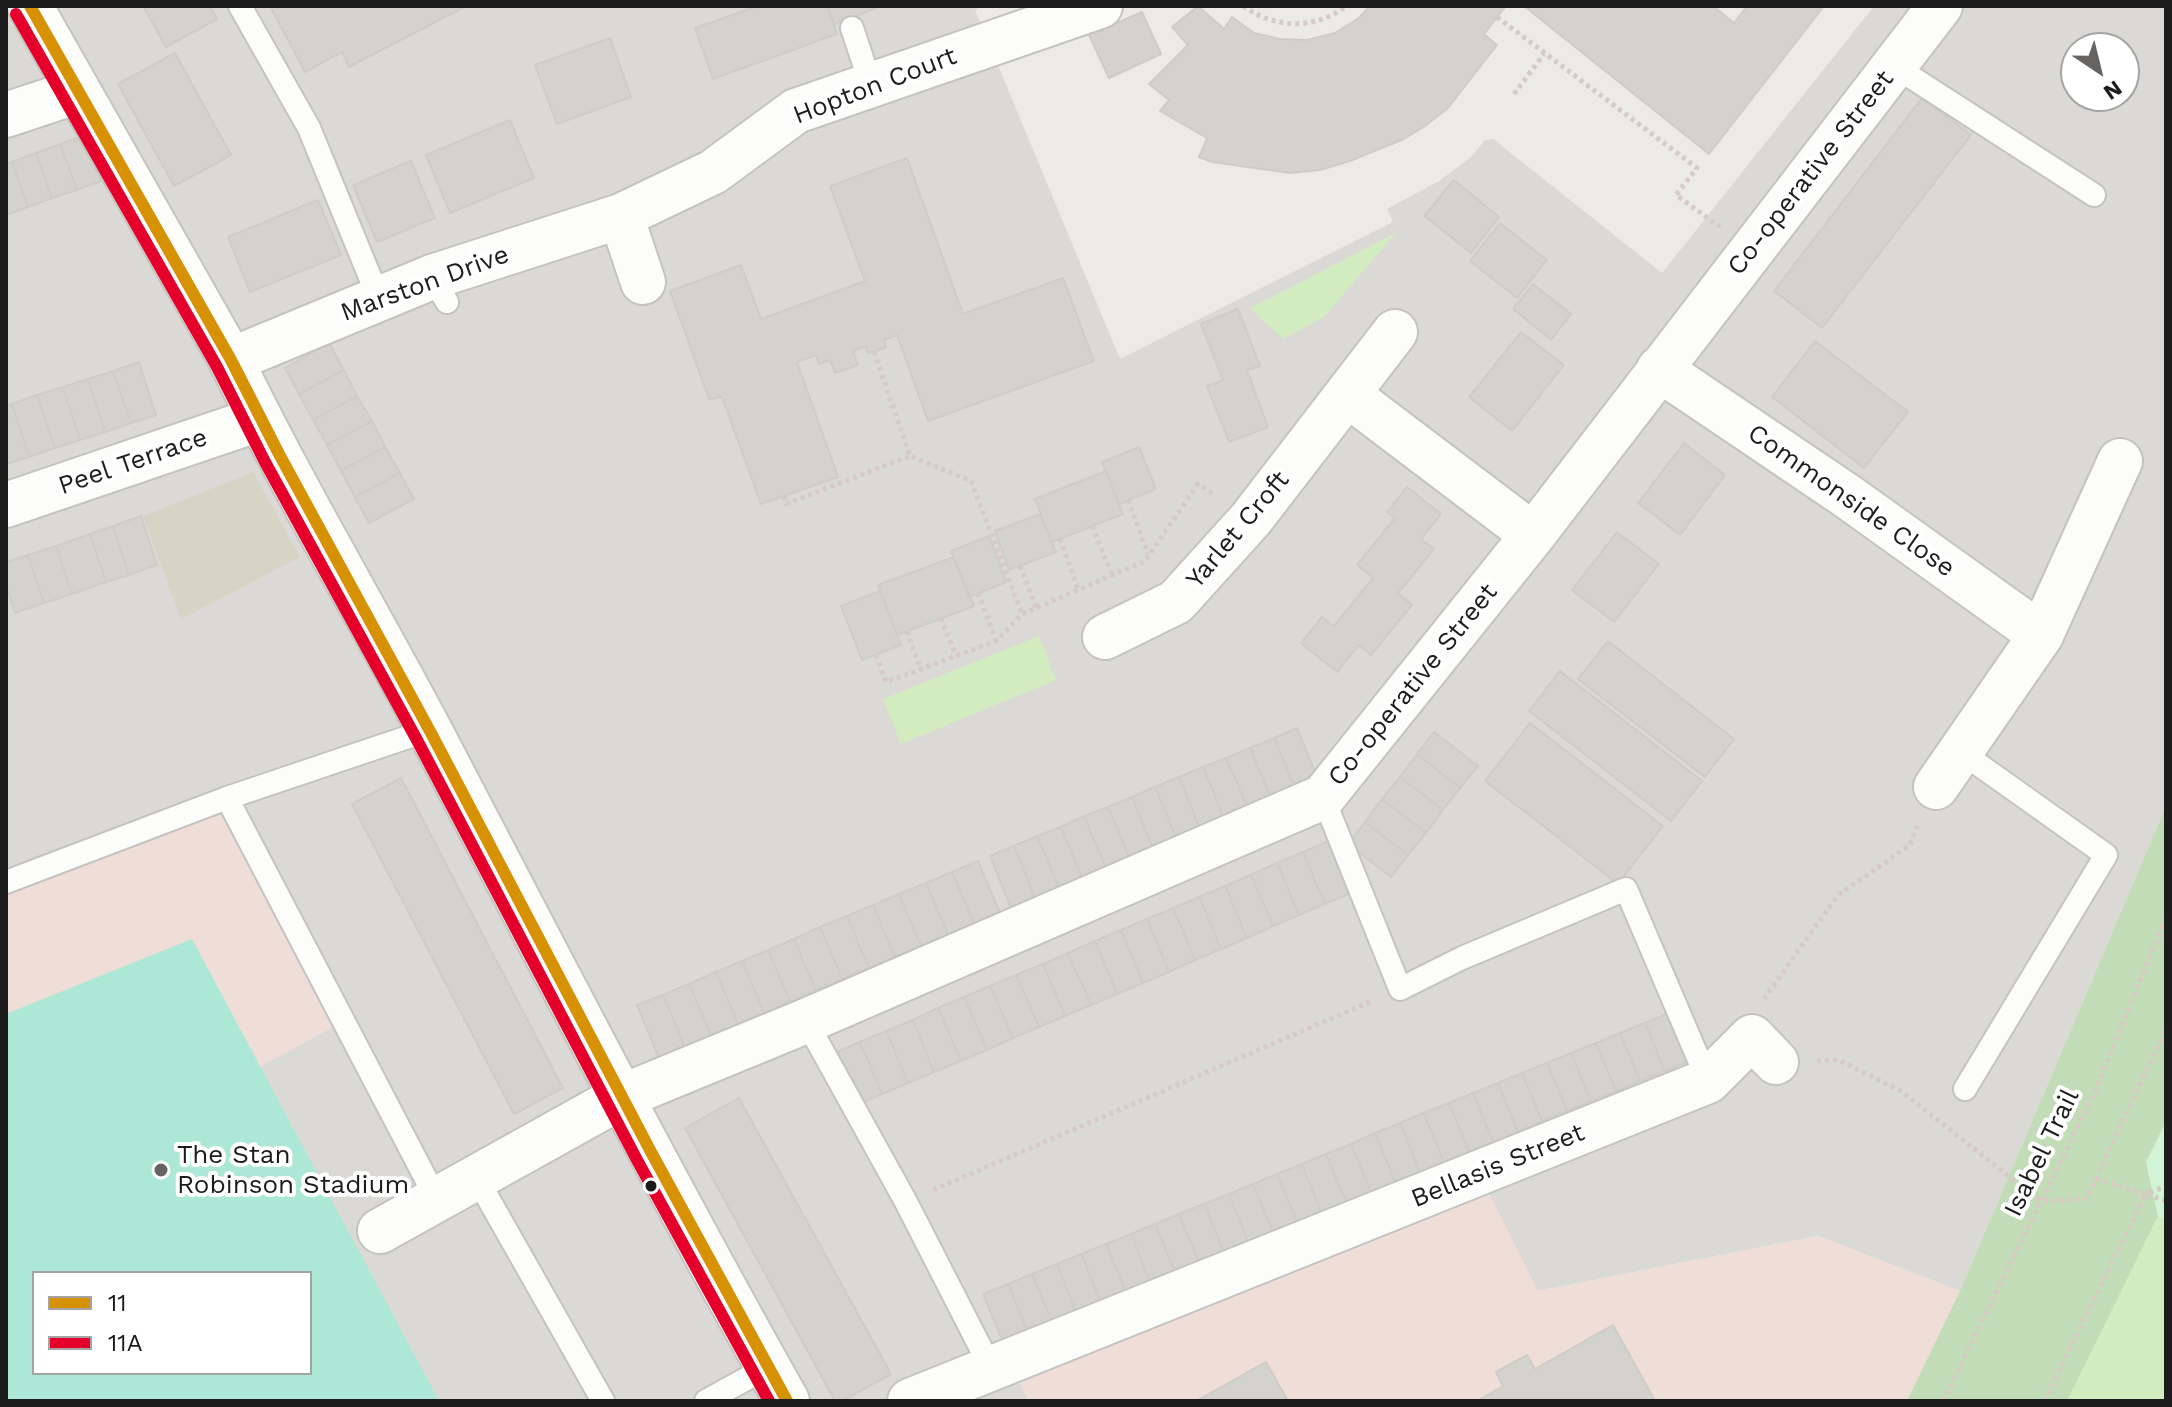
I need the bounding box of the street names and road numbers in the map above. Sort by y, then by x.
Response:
street label: Hopton Court [789,41,961,131]
street label: Co-operative Street [1721,64,1901,282]
street label: Marston Drive [337,239,513,329]
street label: Commonside Close [1741,418,1961,584]
street label: Peel Terrace [54,422,212,502]
street label: Yarlet Croft [1180,465,1296,595]
street label: Co-operative Street [1322,577,1504,793]
street label: Isabel Trail [1998,1084,2086,1222]
street label: Bellasis Street [1407,1117,1589,1215]

